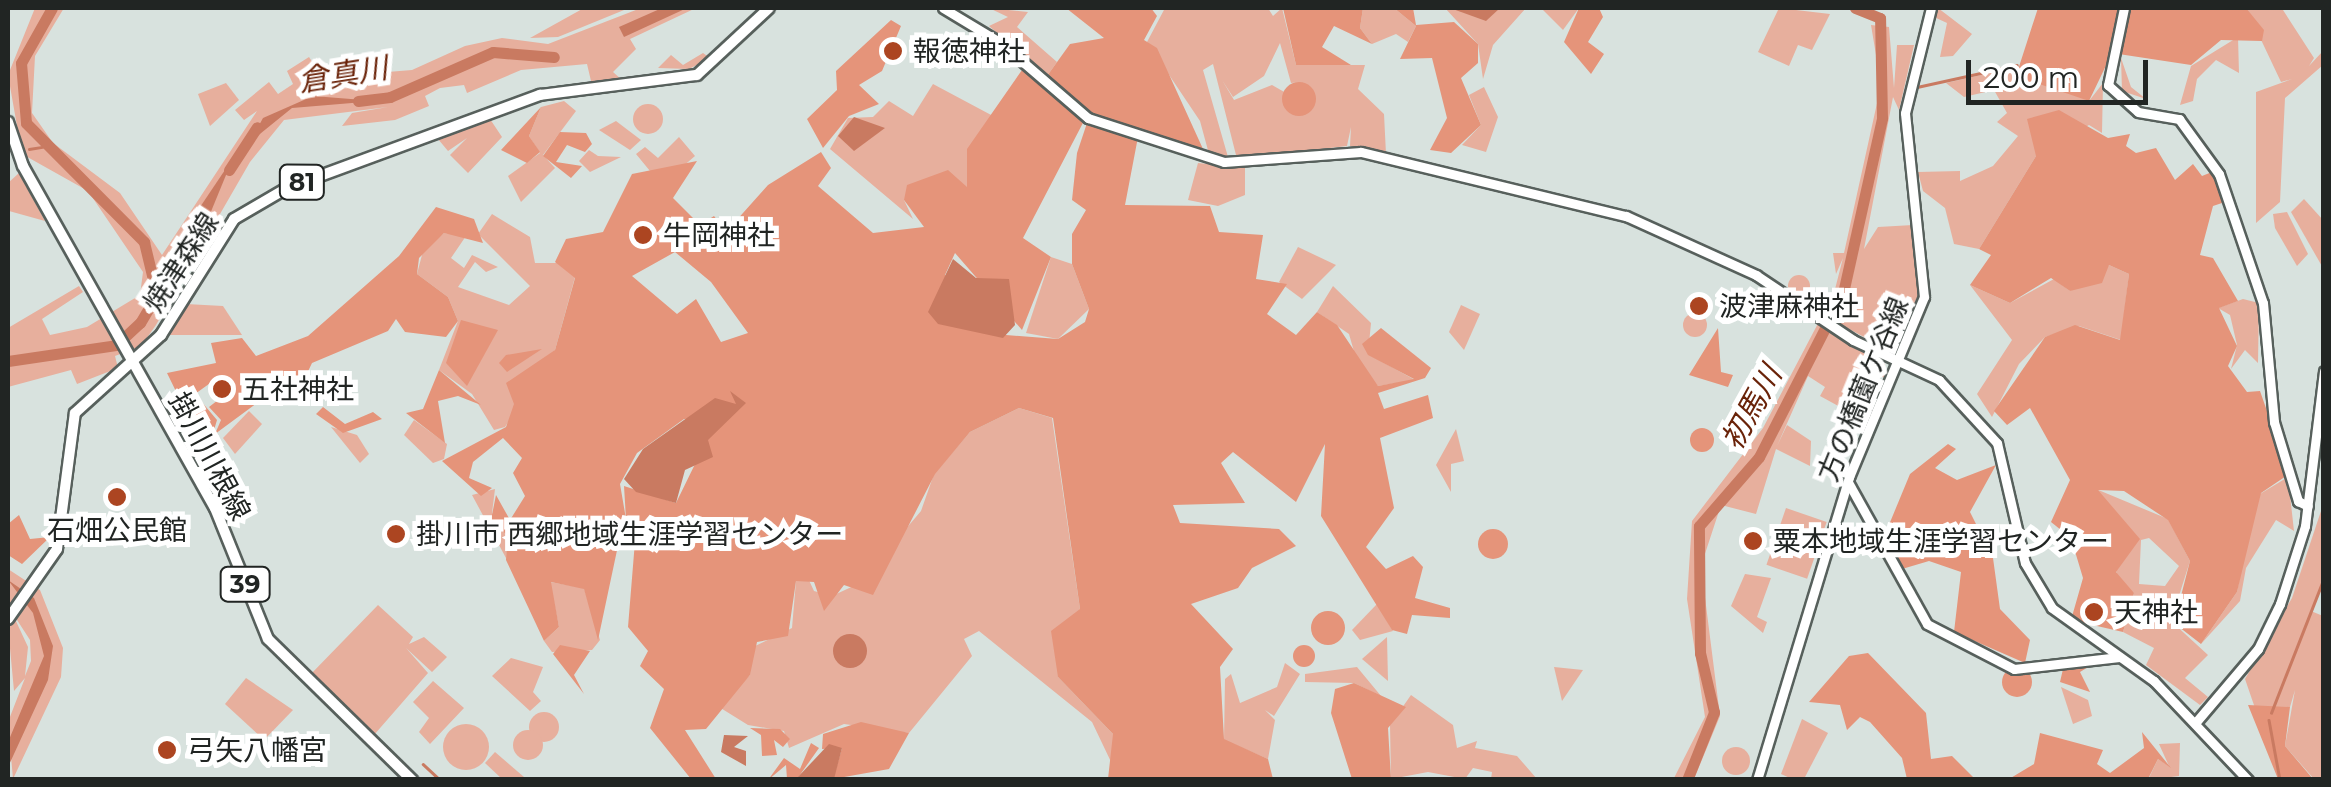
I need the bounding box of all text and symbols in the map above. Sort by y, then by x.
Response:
place label: 報徳神社 [913,34,1025,68]
marker: 報徳神社 [882,40,904,62]
scale bar [1971,40,2154,102]
water label: 倉真川 [296,50,390,100]
text: 200 m [1983,59,2079,96]
road number: 81 [277,162,327,202]
street label: 焼津森線 [136,206,226,318]
place label: 牛岡神社 [663,218,775,252]
marker: 牛岡神社 [632,224,654,246]
place label: 波津麻神社 [1719,289,1859,323]
street label: 方の橋薗ケ谷線 [1811,292,1915,486]
marker: 波津麻神社 [1688,295,1710,317]
water label: 初馬川 [1714,360,1790,456]
place label: 五社神社 [242,372,354,406]
marker: 五社神社 [211,378,233,400]
street label: 掛川川根線 [162,386,258,526]
marker: 石畑公民館 [106,486,128,508]
place label: 石畑公民館 [47,513,187,547]
place label: 掛川市 西郷地域生涯学習センター [416,517,843,551]
marker: 掛川市 西郷地域生涯学習センター [385,523,407,545]
place label: 粟本地域生涯学習センター [1773,524,2109,558]
marker: 粟本地域生涯学習センター [1742,530,1764,552]
road number: 39 [218,564,272,604]
place label: 天神社 [2114,595,2198,629]
marker: 天神社 [2083,601,2105,623]
place label: 弓矢八幡宮 [187,733,327,767]
marker: 弓矢八幡宮 [156,739,178,761]

